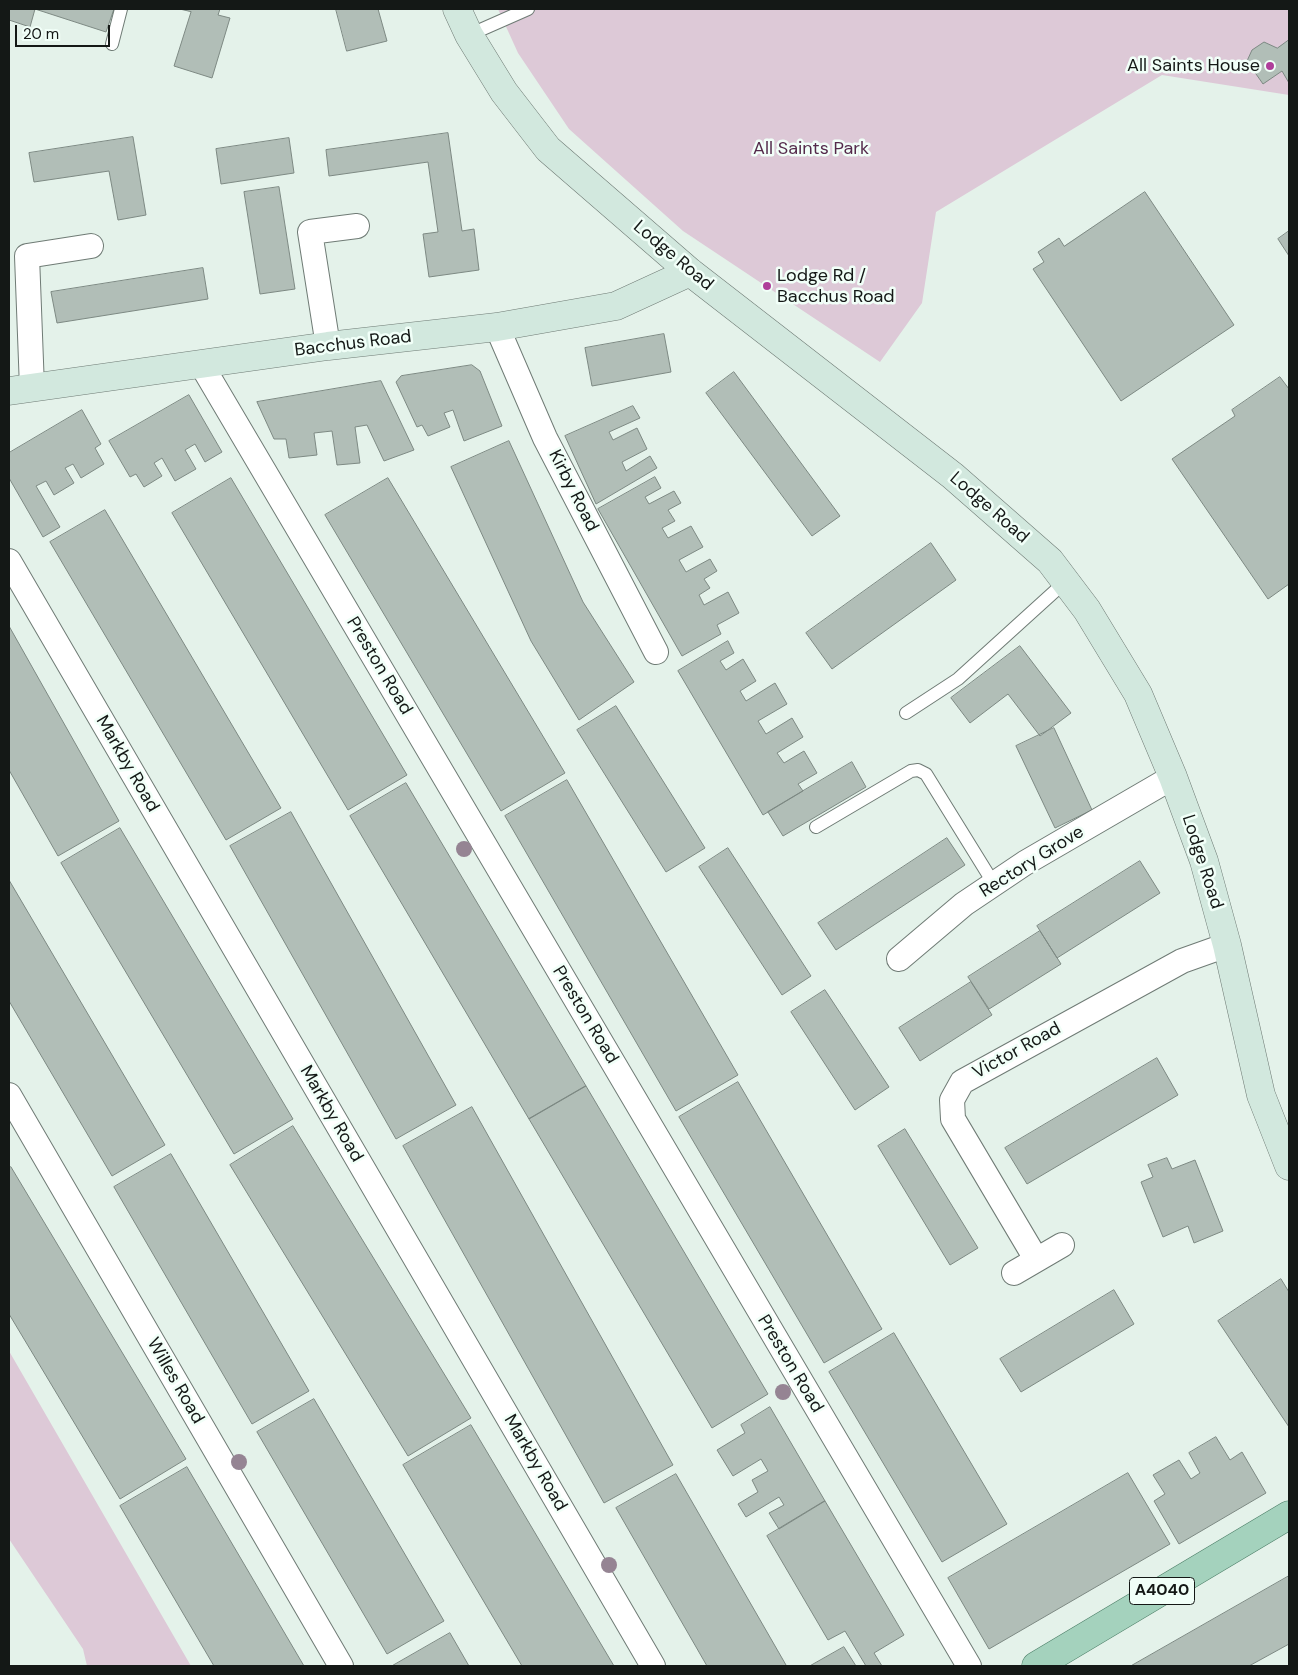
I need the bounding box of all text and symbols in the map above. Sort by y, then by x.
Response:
scale bar [18,15,112,47]
text: 20 m [23,24,59,44]
place label: All Saints House [1127,55,1260,77]
marker: All Saints House [1264,60,1276,72]
park label: All Saints Park [753,138,869,160]
street label: Lodge Road [629,216,717,296]
place label: Lodge Rd / Bacchus Road [777,265,895,308]
marker: Lodge Rd / Bacchus Road [761,280,773,292]
street label: Bacchus Road [293,326,413,362]
street label: Kirby Road [543,447,603,535]
street label: Lodge Road [945,468,1033,548]
street label: Preston Road [341,613,417,719]
street label: Markby Road [91,712,163,816]
street label: Lodge Road [1177,812,1227,912]
street label: Rectory Grove [976,821,1088,903]
street label: Preston Road [547,962,623,1068]
street label: Victor Road [969,1018,1065,1084]
street label: Markby Road [295,1062,367,1166]
street label: Preston Road [752,1311,828,1417]
street label: Willes Road [142,1334,208,1428]
street label: Markby Road [499,1411,571,1515]
road number: A4040 [1130,1578,1194,1604]

